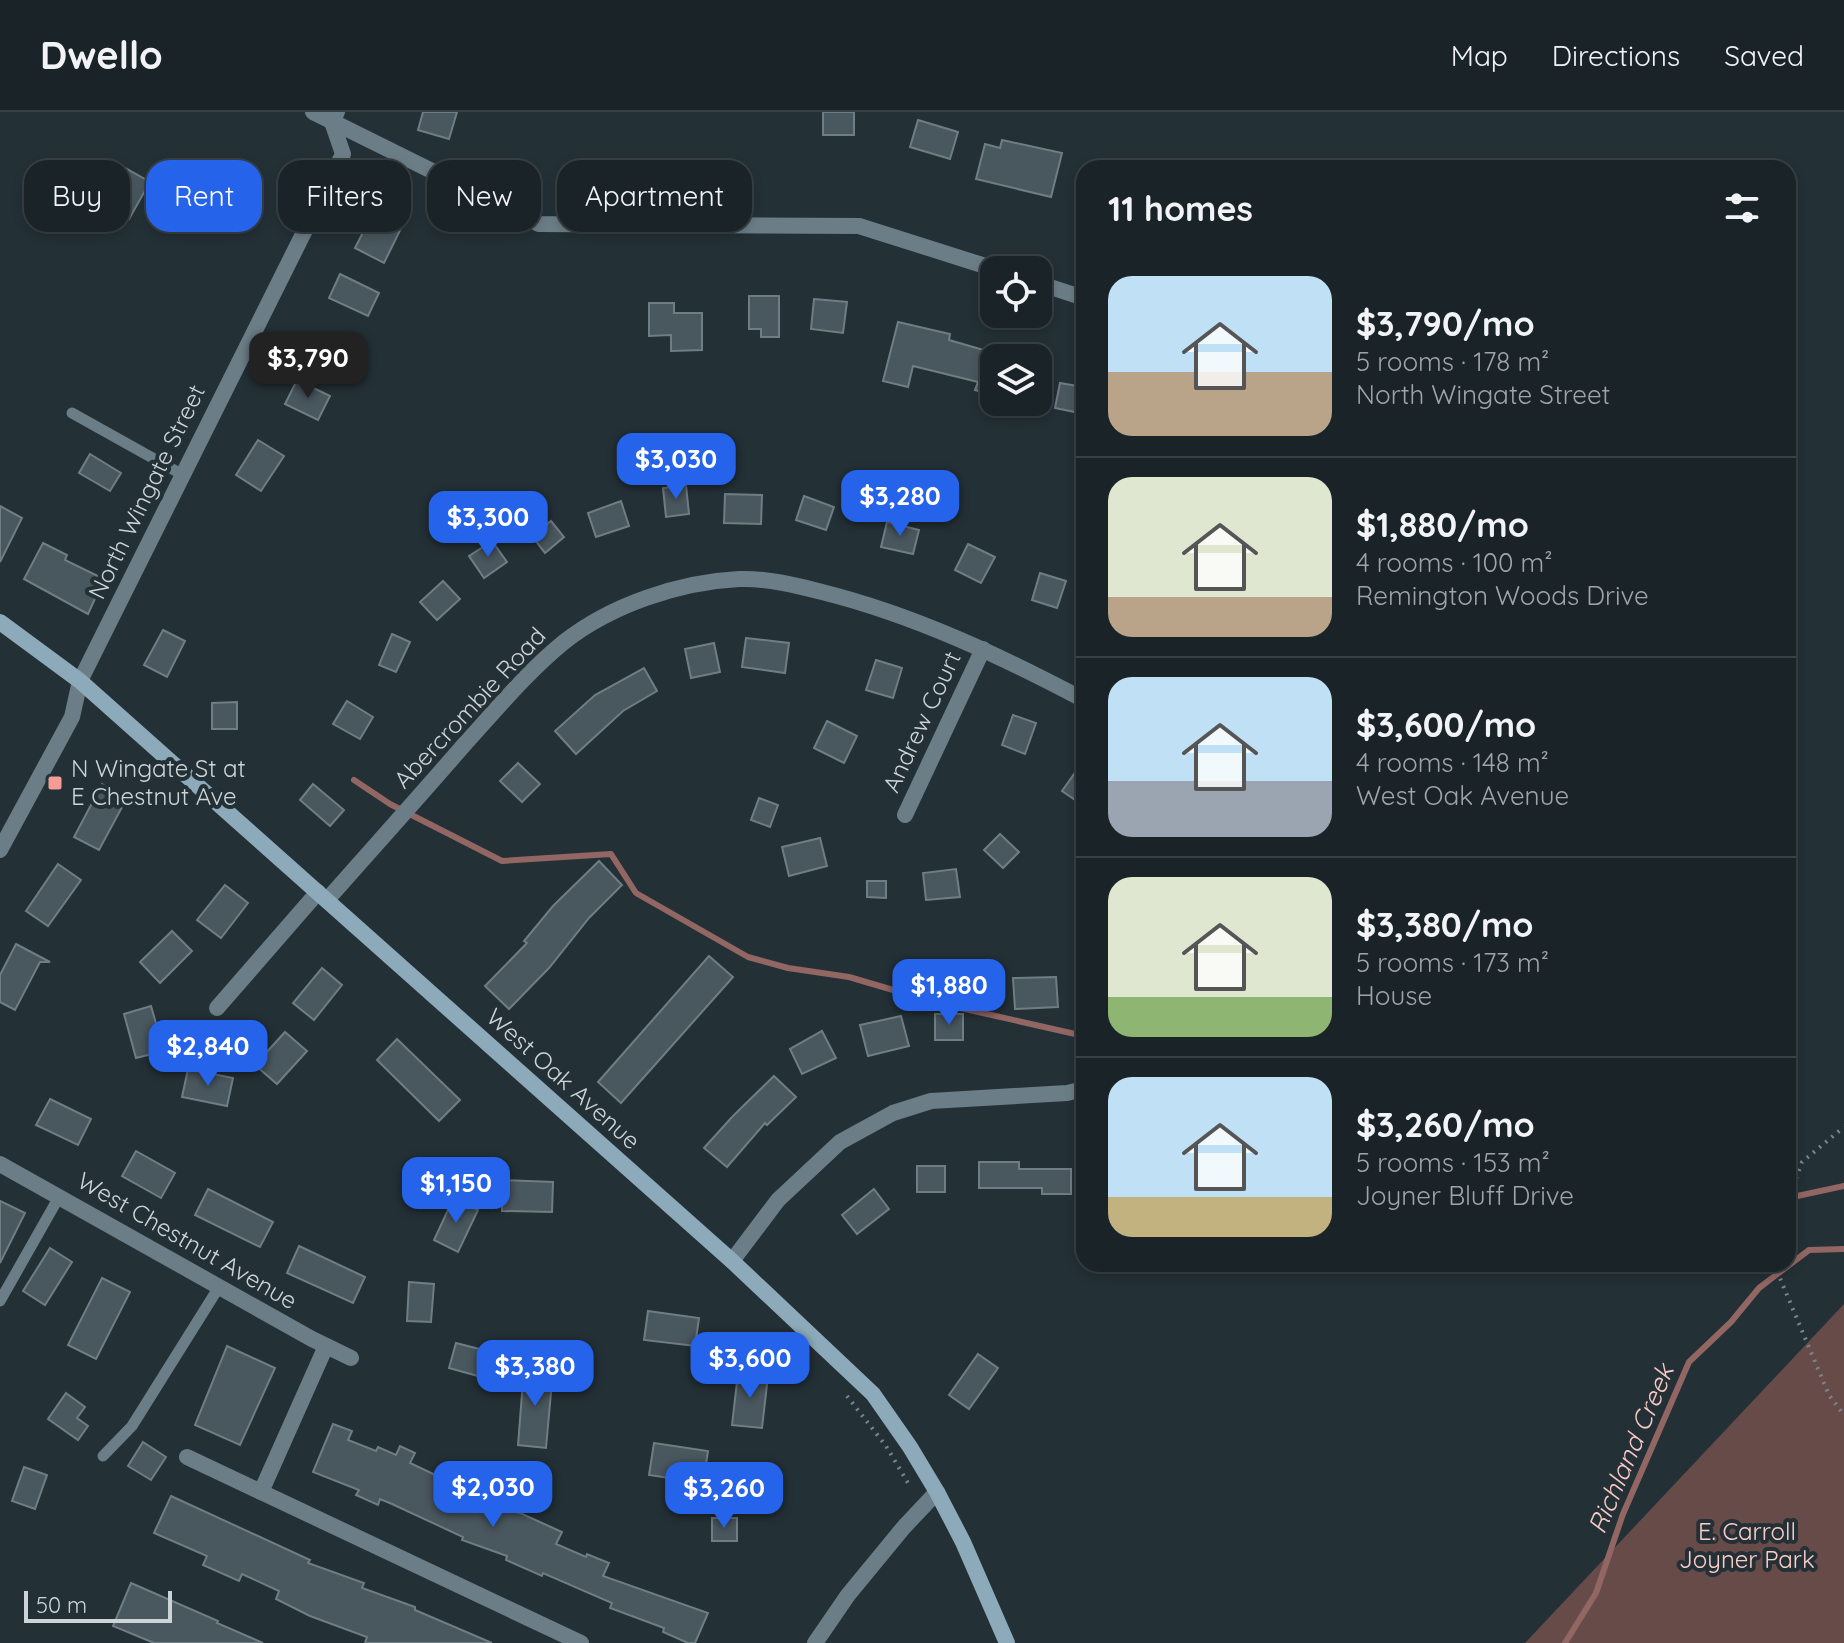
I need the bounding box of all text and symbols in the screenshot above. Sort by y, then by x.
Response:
text: Dwello [40,31,163,79]
text: Map [1451,38,1508,73]
text: Directions [1552,38,1680,73]
text: Saved [1724,38,1804,73]
chip: Buy [24,160,130,232]
chip: Rent [146,160,262,232]
chip: Filters [278,160,411,232]
chip: New [427,160,541,232]
chip: Apartment [557,160,752,232]
icon: filters [1720,186,1764,230]
text: 11 homes [1108,187,1253,230]
map controls [980,256,1052,416]
button: locate [980,256,1052,328]
text: $3,790/mo [1356,302,1535,345]
icon: home [1172,308,1268,404]
pin: $3,790 [243,332,373,400]
text: $3,790 [267,341,349,374]
button: layers [980,344,1052,416]
text: 5 rooms · 178 m² [1356,345,1549,378]
text: North Wingate Street [1356,378,1610,411]
street label: North Wingate Street [81,379,211,604]
pin: $3,030 [611,433,741,501]
text: $3,030 [635,442,717,475]
pin: $3,280 [835,470,965,538]
text: $3,280 [859,479,941,512]
pin: $3,300 [423,491,553,559]
text: $3,300 [447,500,529,533]
text: $1,880/mo [1356,503,1529,546]
icon: home [1172,509,1268,605]
text: 4 rooms · 100 m² [1356,546,1552,579]
text: Remington Woods Drive [1356,579,1649,612]
street label: Abercrombie Road [387,621,552,794]
street label: Andrew Court [875,646,967,797]
text: $3,600/mo [1356,703,1536,746]
icon: home [1172,709,1268,805]
text: 4 rooms · 148 m² [1356,746,1549,779]
place label: N Wingate St at E Chestnut Ave [71,753,246,811]
marker: N Wingate St at E Chestnut Ave [46,774,64,792]
text: West Oak Avenue [1356,779,1569,812]
text: $3,380/mo [1356,903,1534,946]
icon: home [1172,909,1268,1005]
text: 5 rooms · 173 m² [1356,946,1549,979]
pin: $1,880 [884,959,1014,1027]
text: $1,880 [910,968,988,1001]
text: House [1356,979,1432,1012]
street label: West Oak Avenue [481,1001,647,1155]
pin: $2,840 [143,1020,273,1088]
text: $2,840 [167,1029,249,1062]
text: $3,260/mo [1356,1103,1535,1146]
icon: home [1172,1109,1268,1205]
text: 5 rooms · 153 m² [1356,1146,1550,1179]
pin: $1,150 [391,1157,521,1225]
street label: West Chestnut Avenue [72,1165,303,1315]
text: $1,150 [420,1166,492,1199]
text: Joyner Bluff Drive [1356,1179,1574,1212]
pin: $3,600 [685,1332,815,1400]
pin: $3,380 [470,1340,600,1408]
text: $3,600 [709,1341,791,1374]
text: $3,380 [495,1349,575,1382]
water label: Richland Creek [1580,1357,1682,1538]
pin: $2,030 [428,1461,558,1529]
pin: $3,260 [659,1462,789,1530]
text: $2,030 [451,1470,535,1503]
text: $3,260 [683,1471,765,1504]
park label: E. Carroll Joyner Park [1679,1516,1815,1574]
scale bar [24,1587,172,1623]
text: 50 m [36,1591,87,1619]

